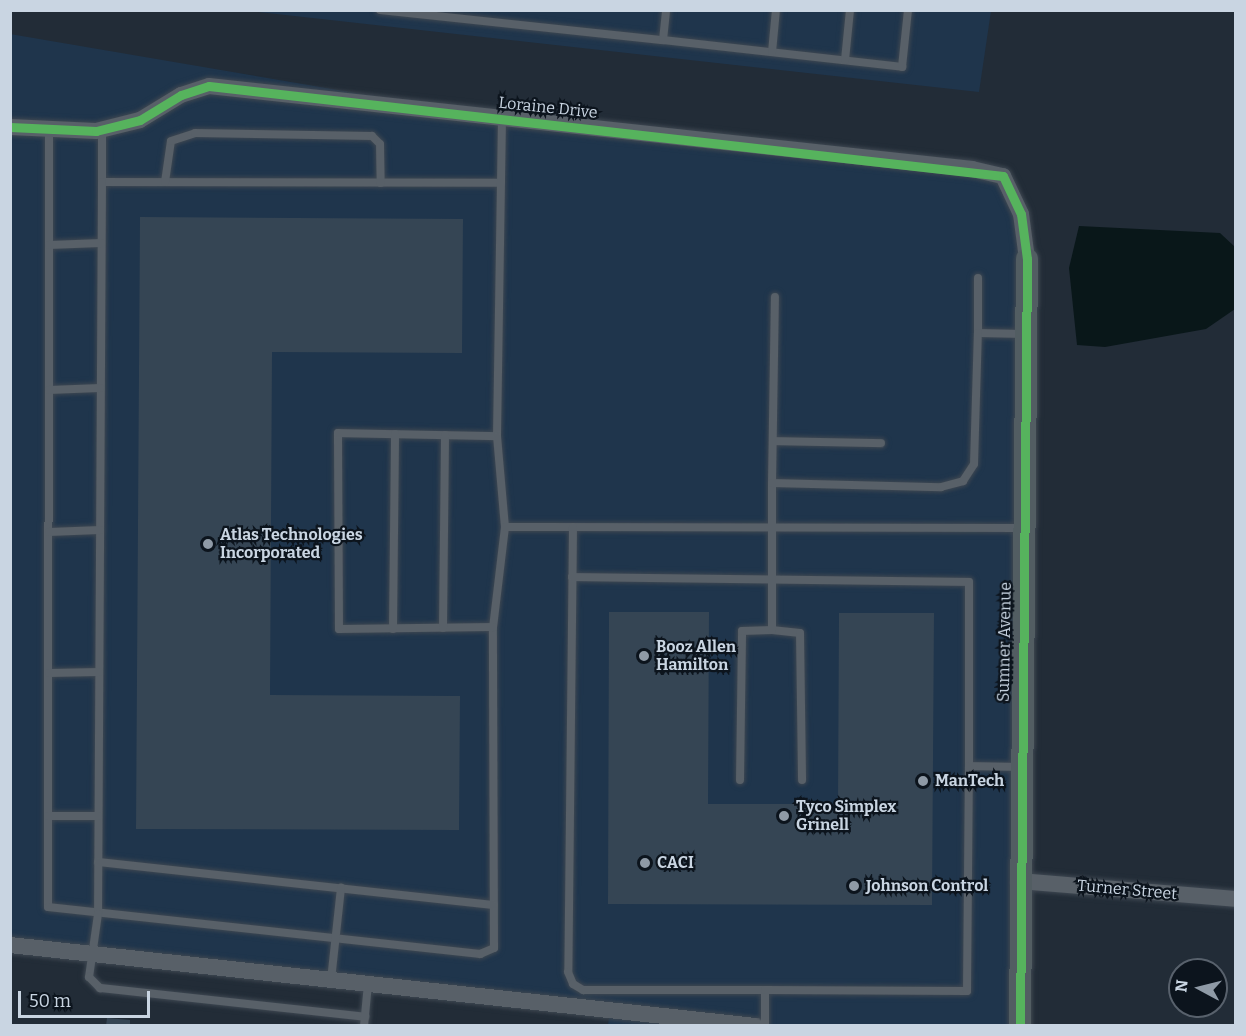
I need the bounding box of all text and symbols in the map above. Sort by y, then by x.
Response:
street label: Loraine Drive [498,93,598,123]
place label: Atlas Technologies Incorporated [220,525,363,563]
marker: Atlas Technologies Incorporated [201,537,215,551]
street label: Sumner Avenue [994,582,1016,702]
place label: Booz Allen Hamilton [656,637,736,675]
marker: Booz Allen Hamilton [637,649,651,663]
place label: ManTech [935,771,1004,791]
marker: ManTech [916,774,930,788]
place label: Tyco Simplex Grinell [796,797,896,835]
marker: Tyco Simplex Grinell [777,809,791,823]
place label: CACI [657,853,694,873]
marker: CACI [638,856,652,870]
place label: Johnson Control [866,876,988,896]
street label: Turner Street [1076,876,1178,904]
marker: Johnson Control [847,879,861,893]
north arrow [1168,958,1228,1018]
scale bar [21,979,153,1017]
text: N [1171,979,1192,993]
text: 50 m [29,990,71,1012]

